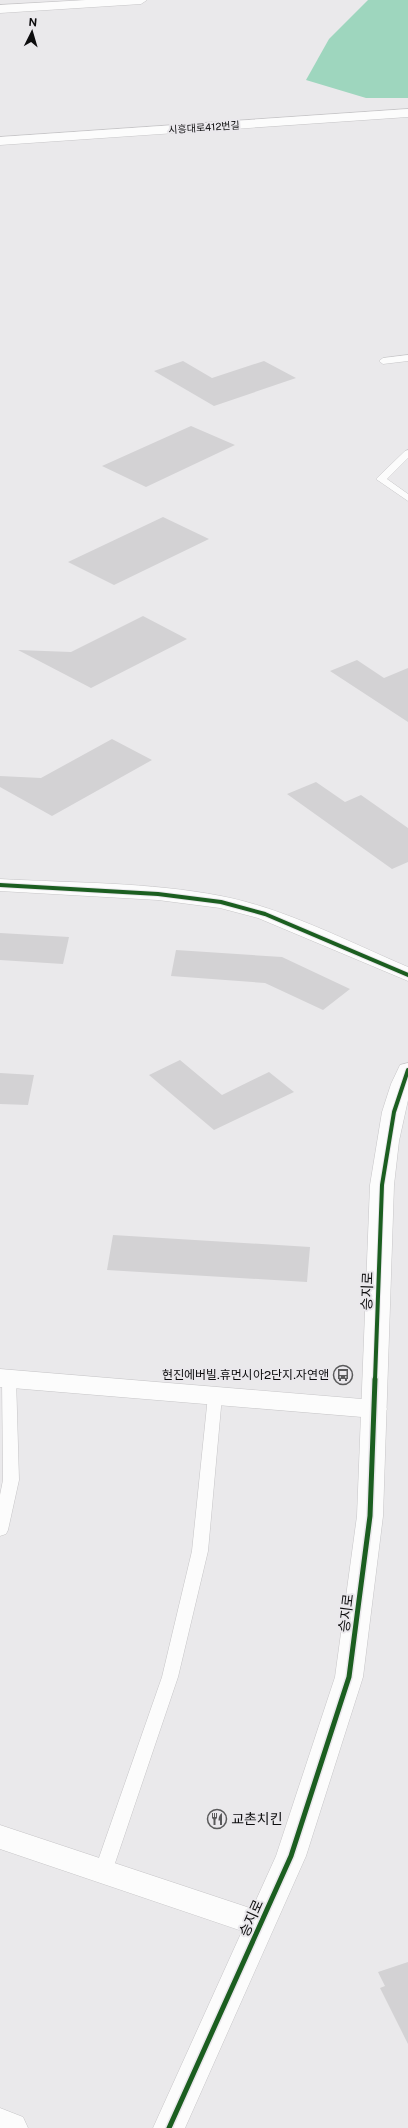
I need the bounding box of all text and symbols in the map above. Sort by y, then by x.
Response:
north arrow [12,12,52,52]
text: N [28,16,38,28]
street label: 시흥대로412번길 [168,119,240,135]
street label: 승지로 [358,1271,376,1311]
bus stop icon: 현진에버빌.휴먼시아2단지.자연앤 [332,1364,354,1386]
place label: 현진에버빌.휴먼시아2단지.자연앤 [162,1368,329,1382]
street label: 승지로 [336,1593,356,1633]
restaurant icon: 교촌치킨 [206,1808,228,1830]
place label: 교촌치킨 [231,1811,283,1827]
street label: 승지로 [236,1897,266,1939]

